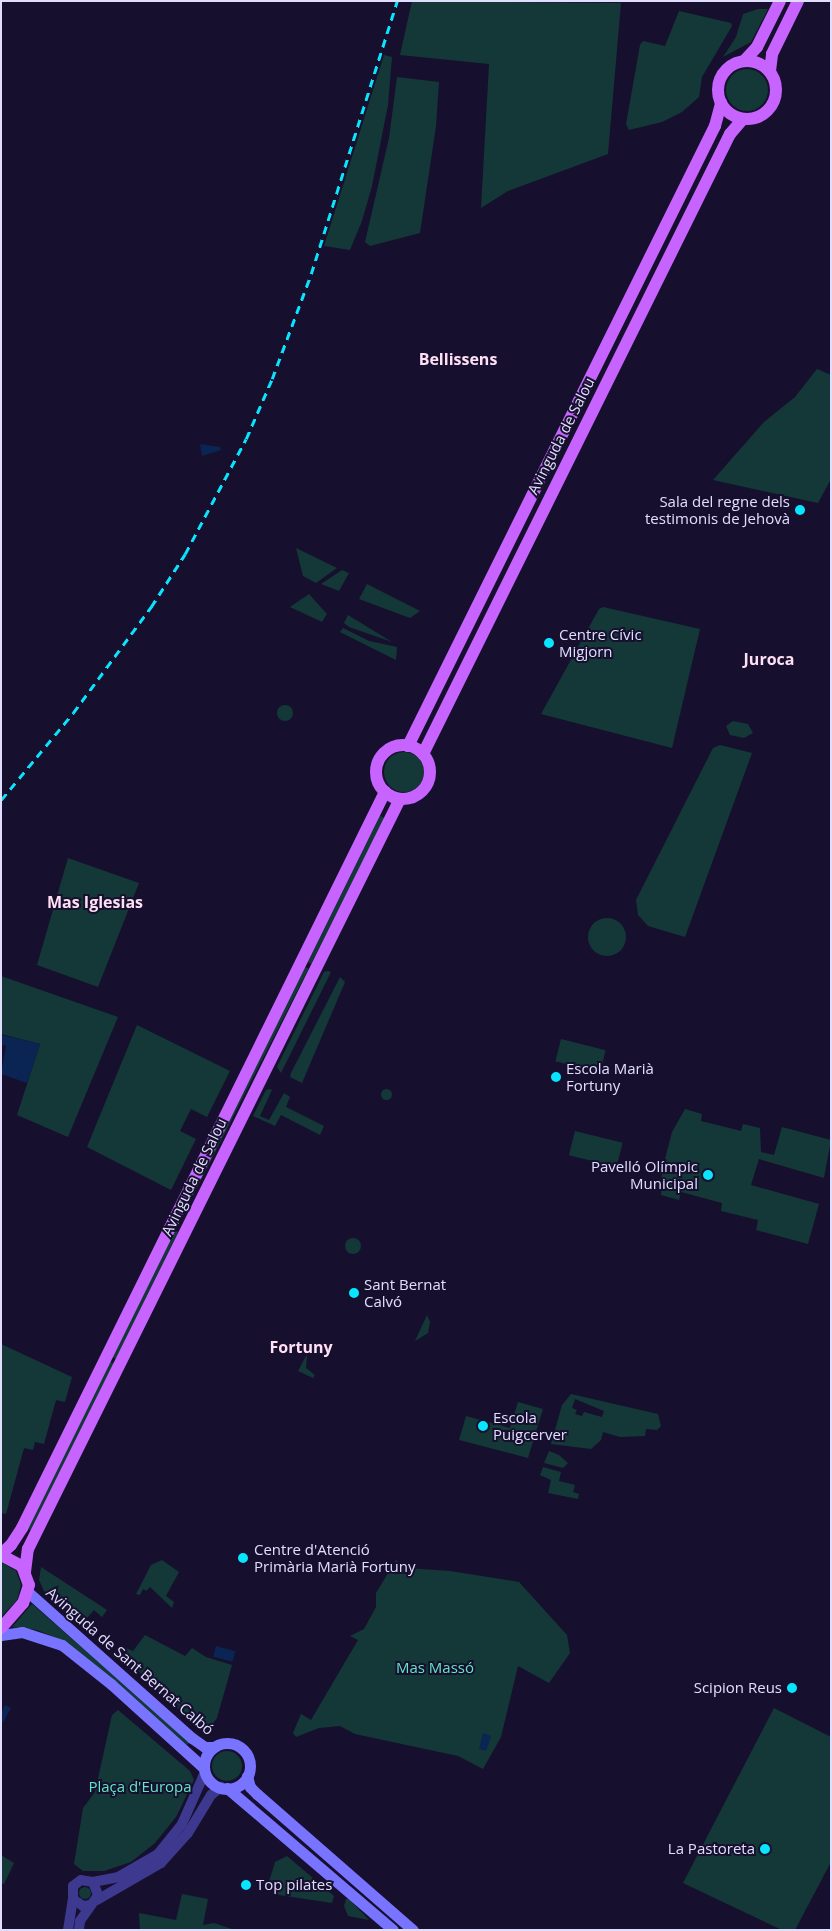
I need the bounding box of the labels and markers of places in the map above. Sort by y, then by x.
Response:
place label: Sala del regne dels testimonis de Jehovà [645,492,790,527]
marker: Sala del regne dels testimonis de Jehovà [794,504,806,516]
place label: Centre Cívic Migjorn [559,625,642,660]
marker: Centre Cívic Migjorn [543,637,555,649]
place label: Escola Marià Fortuny [566,1059,654,1094]
marker: Escola Marià Fortuny [550,1071,562,1083]
place label: Pavelló Olímpic Municipal [591,1157,698,1192]
marker: Pavelló Olímpic Municipal [702,1169,714,1181]
place label: Sant Bernat Calvó [364,1275,446,1310]
marker: Sant Bernat Calvó [348,1287,360,1299]
place label: Escola Puigcerver [493,1408,567,1443]
marker: Escola Puigcerver [477,1420,489,1432]
place label: Centre d'Atenció Primària Marià Fortuny [254,1540,415,1575]
marker: Centre d'Atenció Primària Marià Fortuny [236,1551,250,1565]
place label: Scipion Reus [694,1679,782,1697]
marker: Scipion Reus [786,1682,798,1694]
place label: La Pastoreta [668,1840,755,1858]
marker: La Pastoreta [759,1843,771,1855]
place label: Top pilates [256,1876,332,1894]
marker: Top pilates [240,1879,252,1891]

